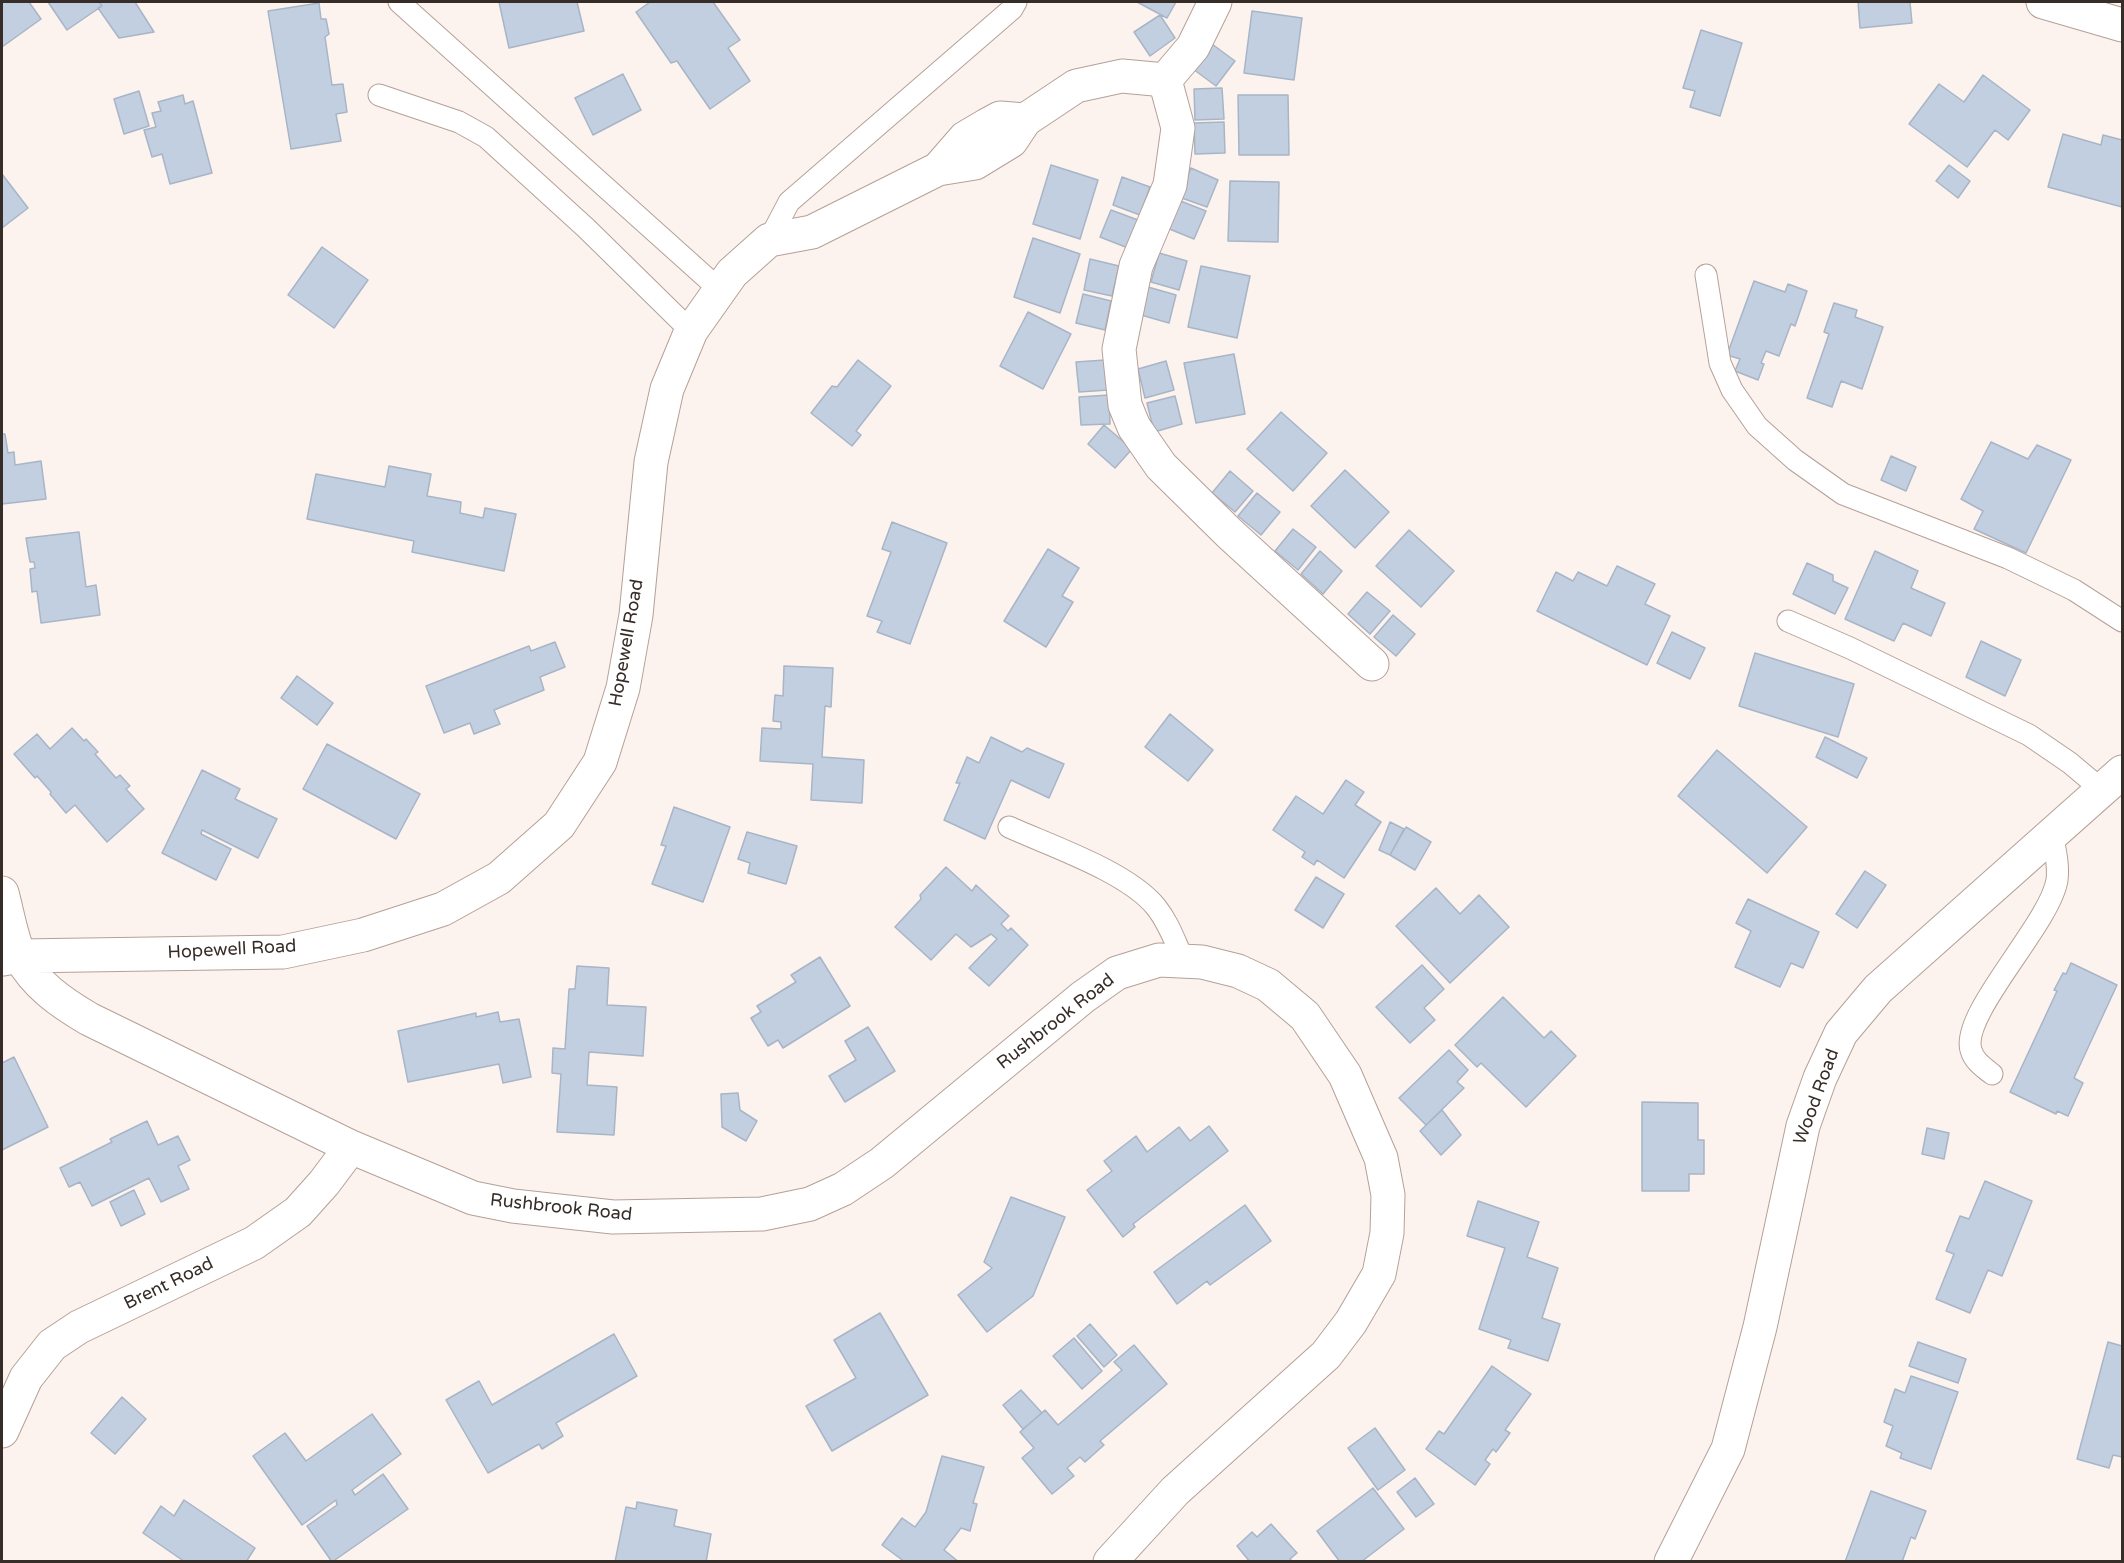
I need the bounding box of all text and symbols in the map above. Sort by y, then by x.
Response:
street label: Hopewell Road [605,578,649,708]
street label: Hopewell Road [167,936,297,964]
street label: Rushbrook Road [993,969,1119,1075]
street label: Wood Road [1790,1046,1844,1148]
street label: Rushbrook Road [489,1190,633,1226]
street label: Brent Road [121,1253,217,1315]

